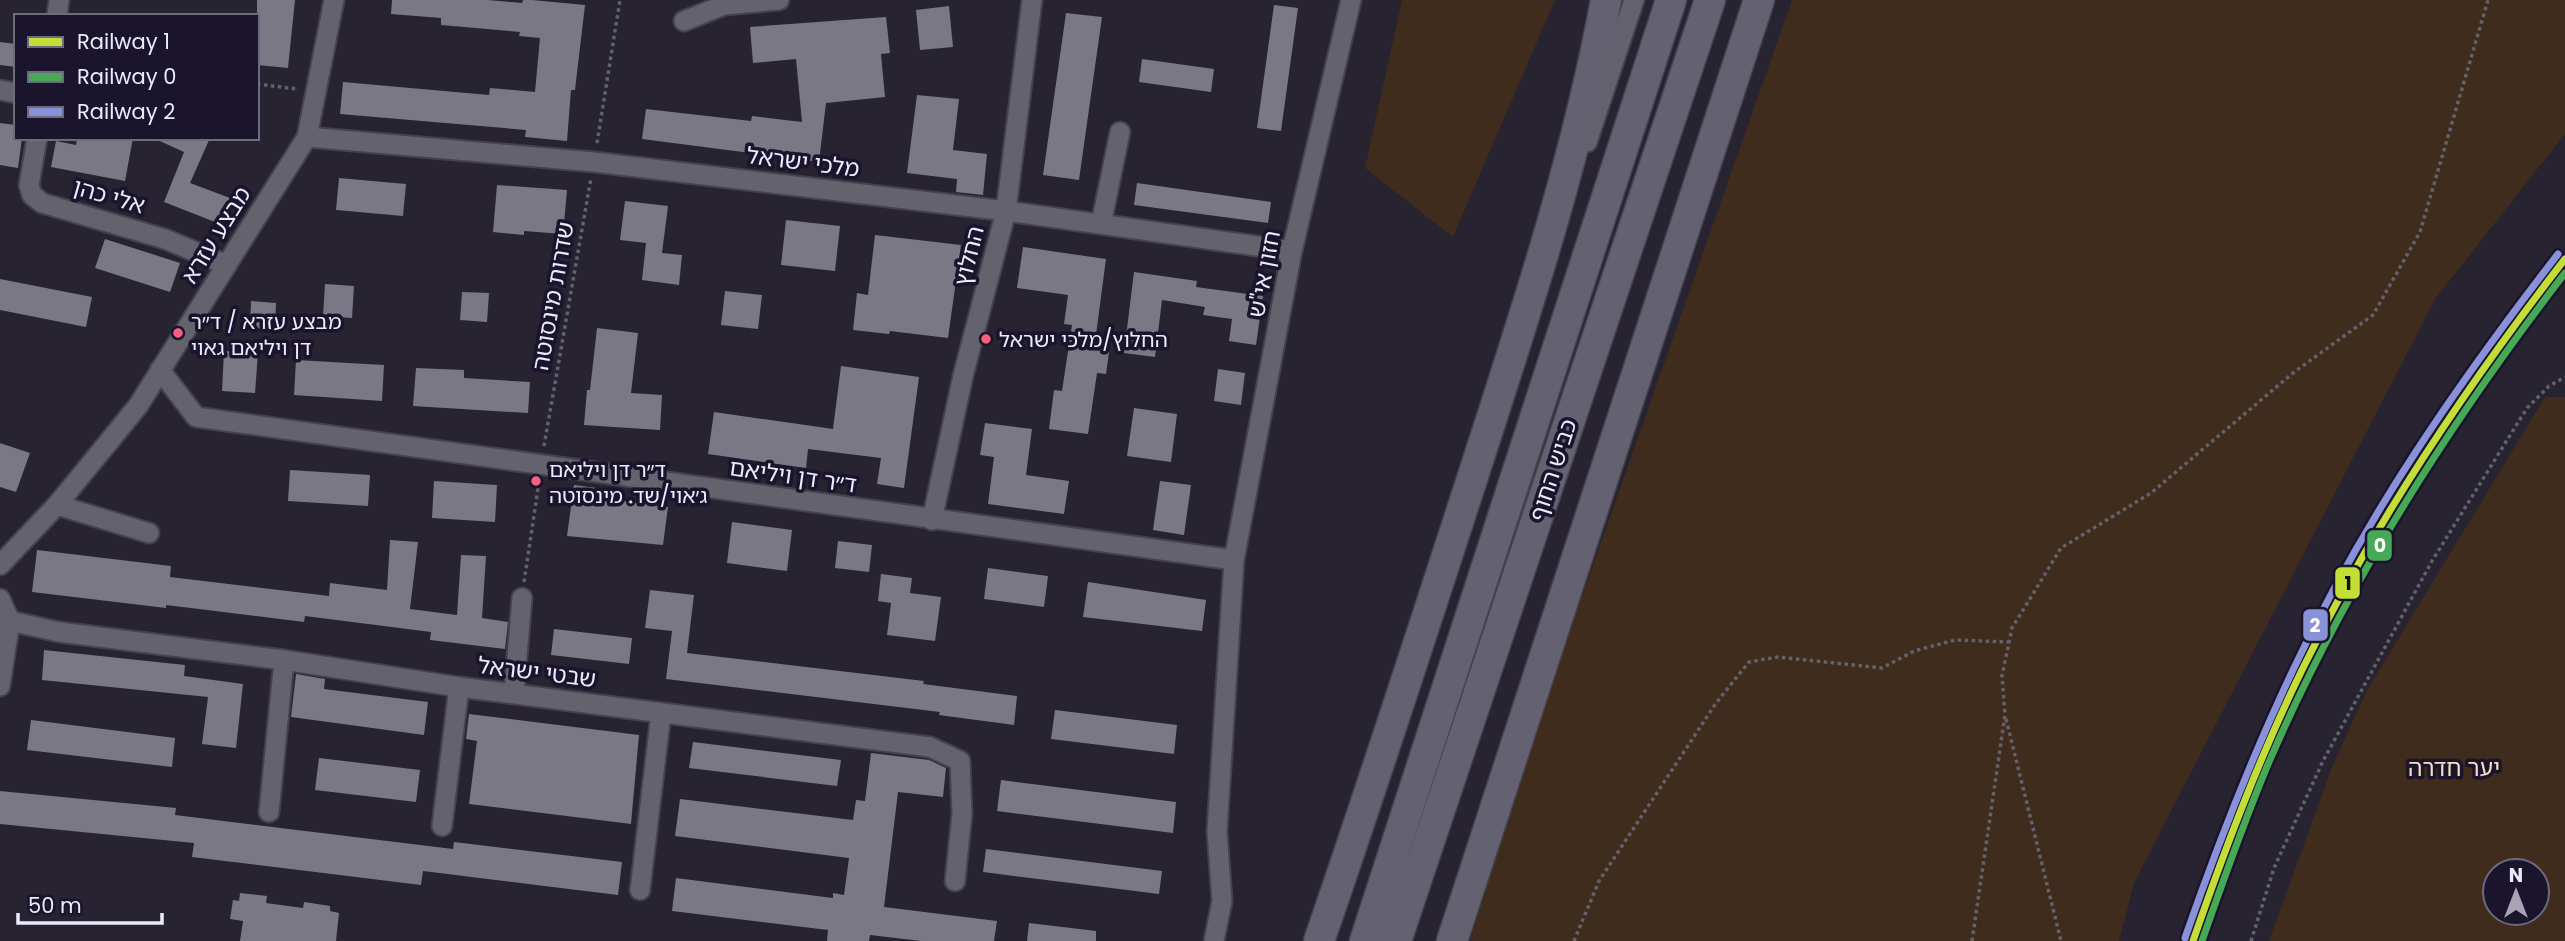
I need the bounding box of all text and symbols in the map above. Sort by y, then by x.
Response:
legend [14,14,259,140]
text: Railway 1 [77,27,170,56]
text: Railway 0 [77,62,176,91]
text: Railway 2 [77,97,175,126]
street label: מלכי ישראל [745,139,861,185]
street label: אלי כהן [69,171,149,221]
street label: מבצע עזרא [174,180,258,290]
street label: שדרות מינסוטה [524,219,582,373]
street label: החלוץ [946,223,992,289]
street label: חזון אי"ש [1240,228,1288,320]
place label: מבצע עזרא / ד״ר דן ויליאם גאוי [191,307,342,362]
place label: החלוץ/מלכי ישראל [999,325,1168,354]
marker: מבצע עזרא / ד״ר דן ויליאם גאוי [171,326,185,340]
marker: החלוץ/מלכי ישראל [979,332,993,346]
street label: כביש החוף [1521,415,1585,525]
street label: ד״ר דן ויליאם [727,451,859,501]
place label: ד״ר דן ויליאם ג׳אוי/שד. מינסוטה [549,455,707,510]
marker: ד״ר דן ויליאם ג׳אוי/שד. מינסוטה [529,474,543,488]
line badge: 0 [2366,529,2393,562]
text: 0 [2374,532,2386,559]
line badge: 1 [2334,566,2361,600]
text: 1 [2344,570,2352,597]
line badge: 2 [2302,608,2329,642]
text: 2 [2310,612,2321,639]
street label: שבטי ישראל [476,649,598,695]
park label: יער חדרה [2408,752,2500,784]
north arrow [2481,857,2551,927]
text: N [2509,862,2523,889]
scale bar [18,881,161,925]
text: 50 m [28,891,82,920]

